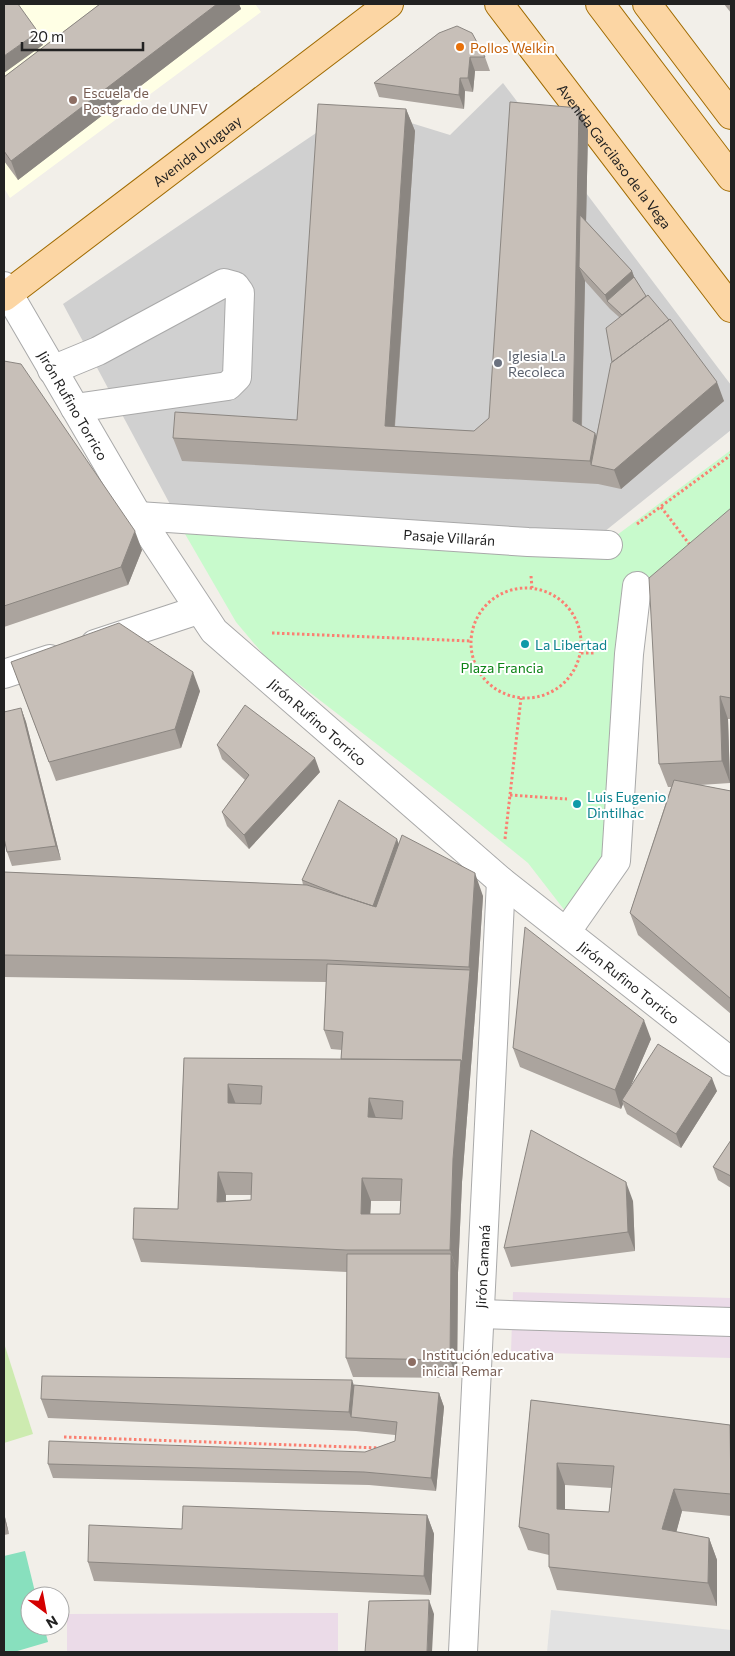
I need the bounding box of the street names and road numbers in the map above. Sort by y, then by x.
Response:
street label: Avenida Garcilaso de la Vega [554,80,676,232]
street label: Avenida Uruguay [149,111,244,190]
street label: Jirón Rufino Torrico [35,347,112,463]
street label: Pasaje Villarán [403,525,496,548]
street label: Jirón Rufino Torrico [266,675,370,769]
street label: Jirón Rufino Torrico [575,937,683,1027]
street label: Jirón Camaná [471,1224,493,1309]

